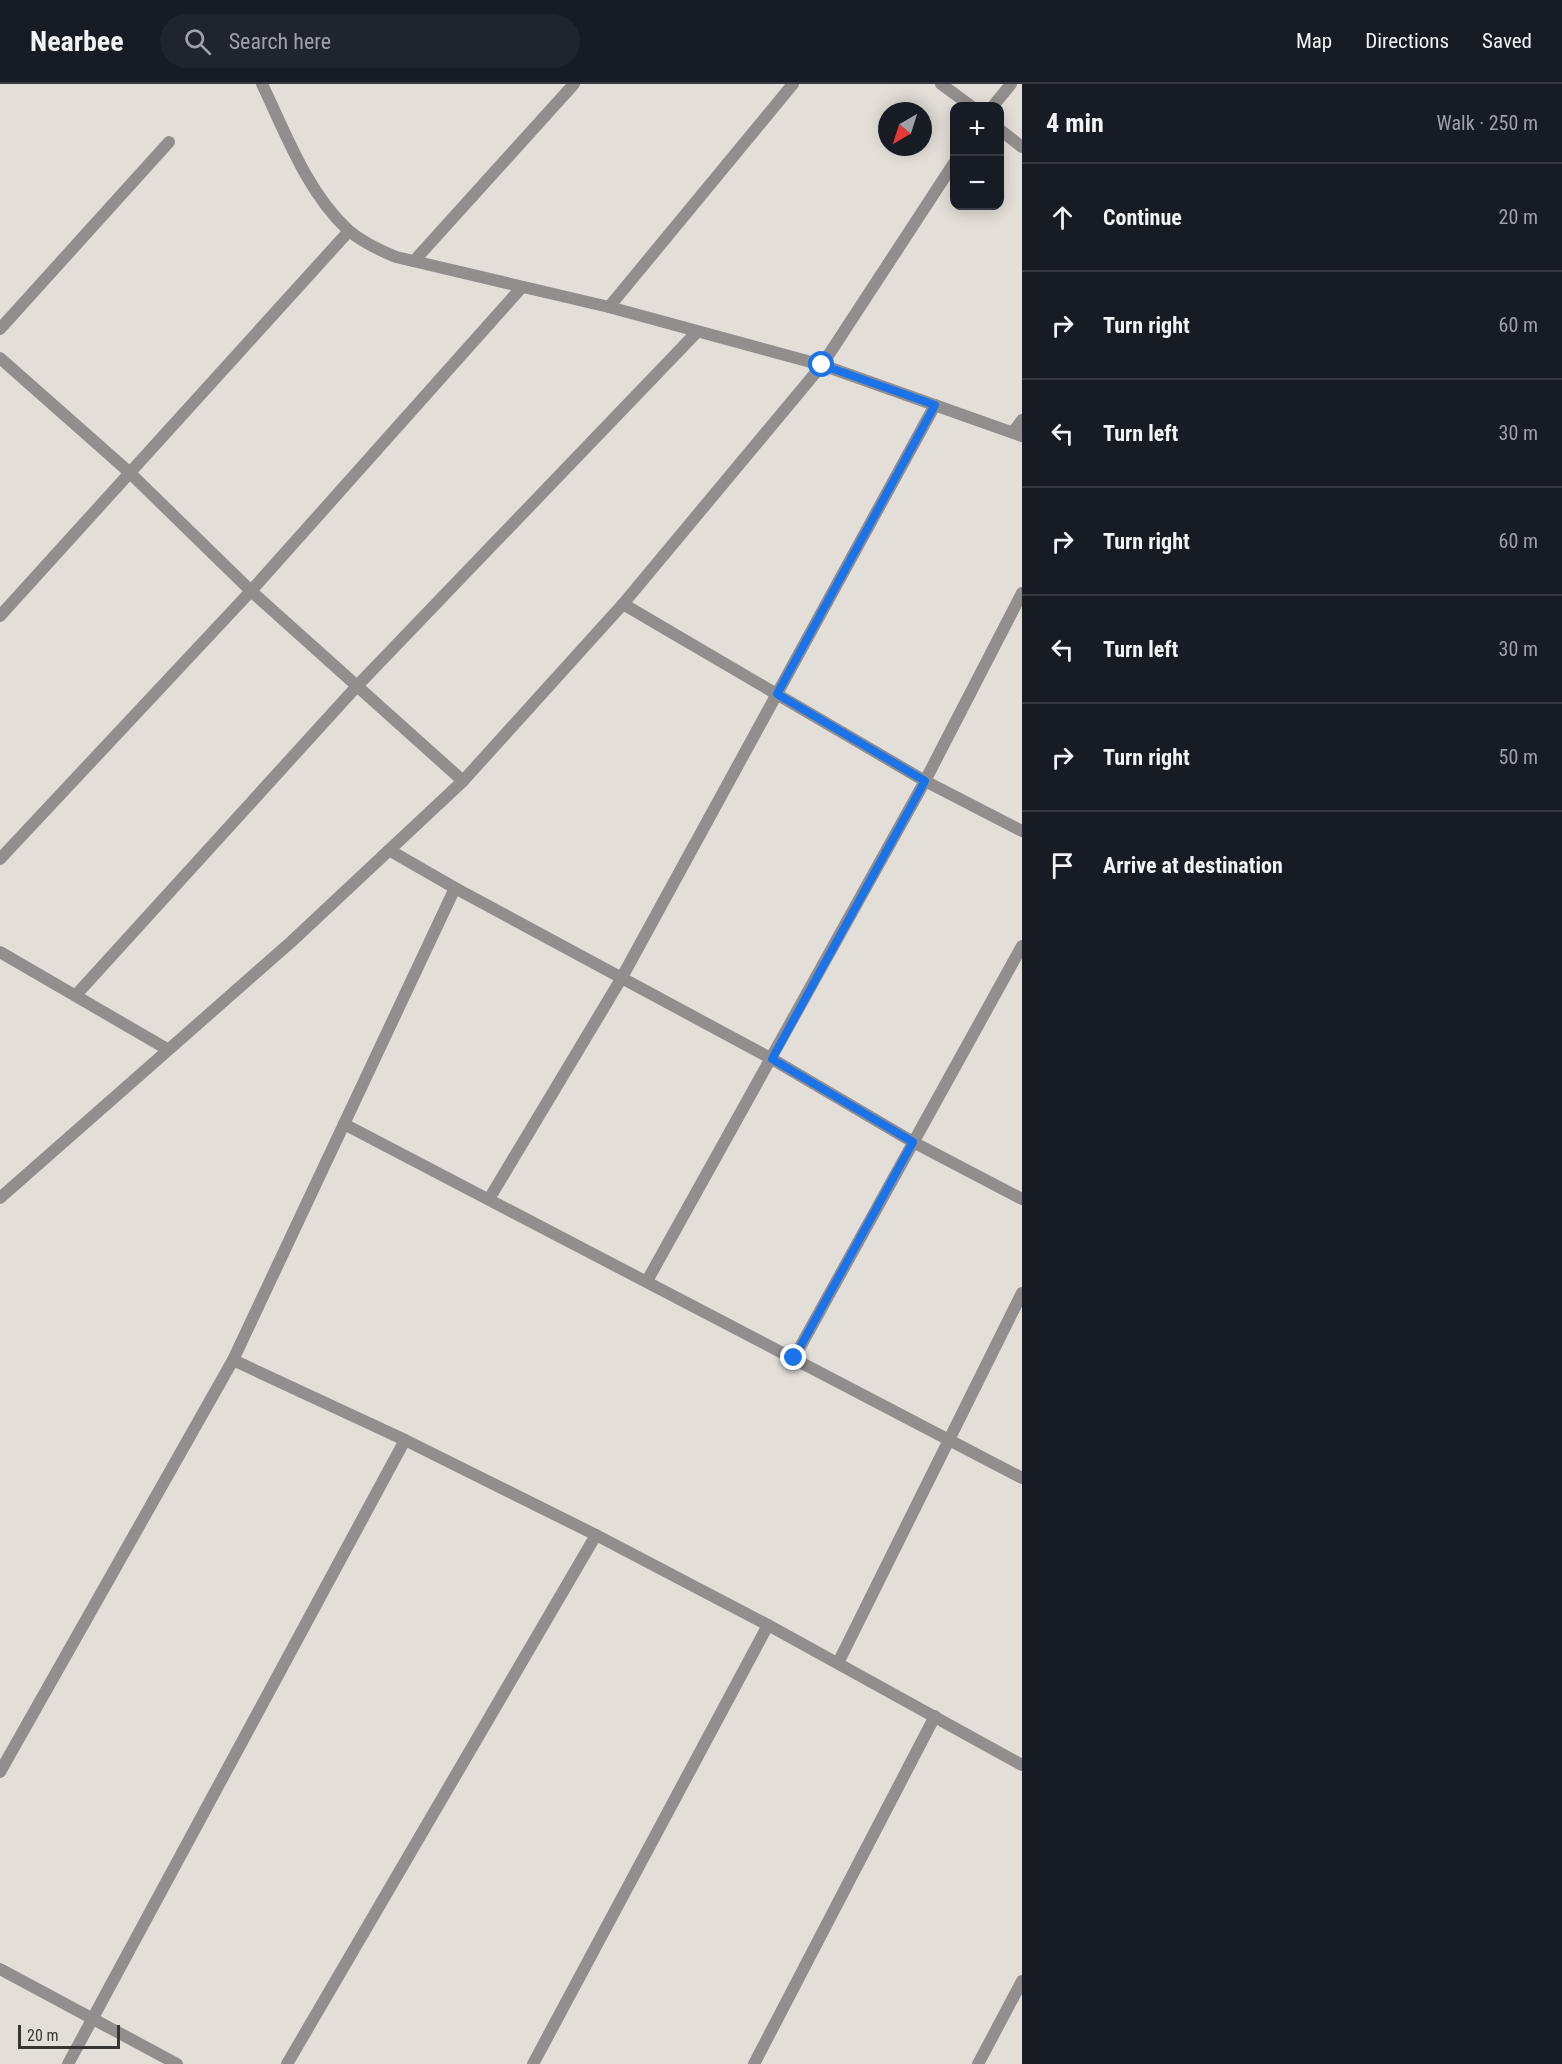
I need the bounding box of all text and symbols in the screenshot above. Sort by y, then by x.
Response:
search box [160,14,580,68]
text: Nearbee [30,25,124,58]
icon: search [181,25,214,58]
text: Search here [229,29,331,54]
text: Map [1296,29,1332,53]
text: Directions [1365,29,1449,53]
text: Saved [1482,29,1532,53]
north arrow [878,102,932,156]
map controls [950,102,1004,210]
button: + [950,102,1004,156]
text: 4 min [1046,108,1104,138]
text: Walk · 250 m [1437,111,1538,135]
button: − [950,156,1004,210]
icon: ahead [1046,201,1079,234]
text: Continue [1103,205,1182,230]
text: 20 m [1499,205,1538,229]
icon: right [1046,309,1079,342]
text: Turn right [1103,313,1190,338]
text: 60 m [1499,313,1538,337]
route start [808,351,834,377]
icon: left [1046,417,1079,450]
text: Turn left [1103,421,1178,446]
text: 30 m [1499,421,1538,445]
icon: right [1046,525,1079,558]
text: Turn right [1103,529,1190,554]
text: 60 m [1499,529,1538,553]
icon: left [1046,633,1079,666]
text: Turn left [1103,637,1178,662]
text: 30 m [1499,637,1538,661]
icon: right [1046,741,1079,774]
text: Turn right [1103,745,1190,770]
text: 50 m [1499,745,1538,769]
icon: arrive [1046,849,1079,882]
text: Arrive at destination [1103,853,1283,878]
route end [780,1344,806,1370]
scale bar [18,2022,120,2050]
text: 20 m [27,2026,59,2045]

